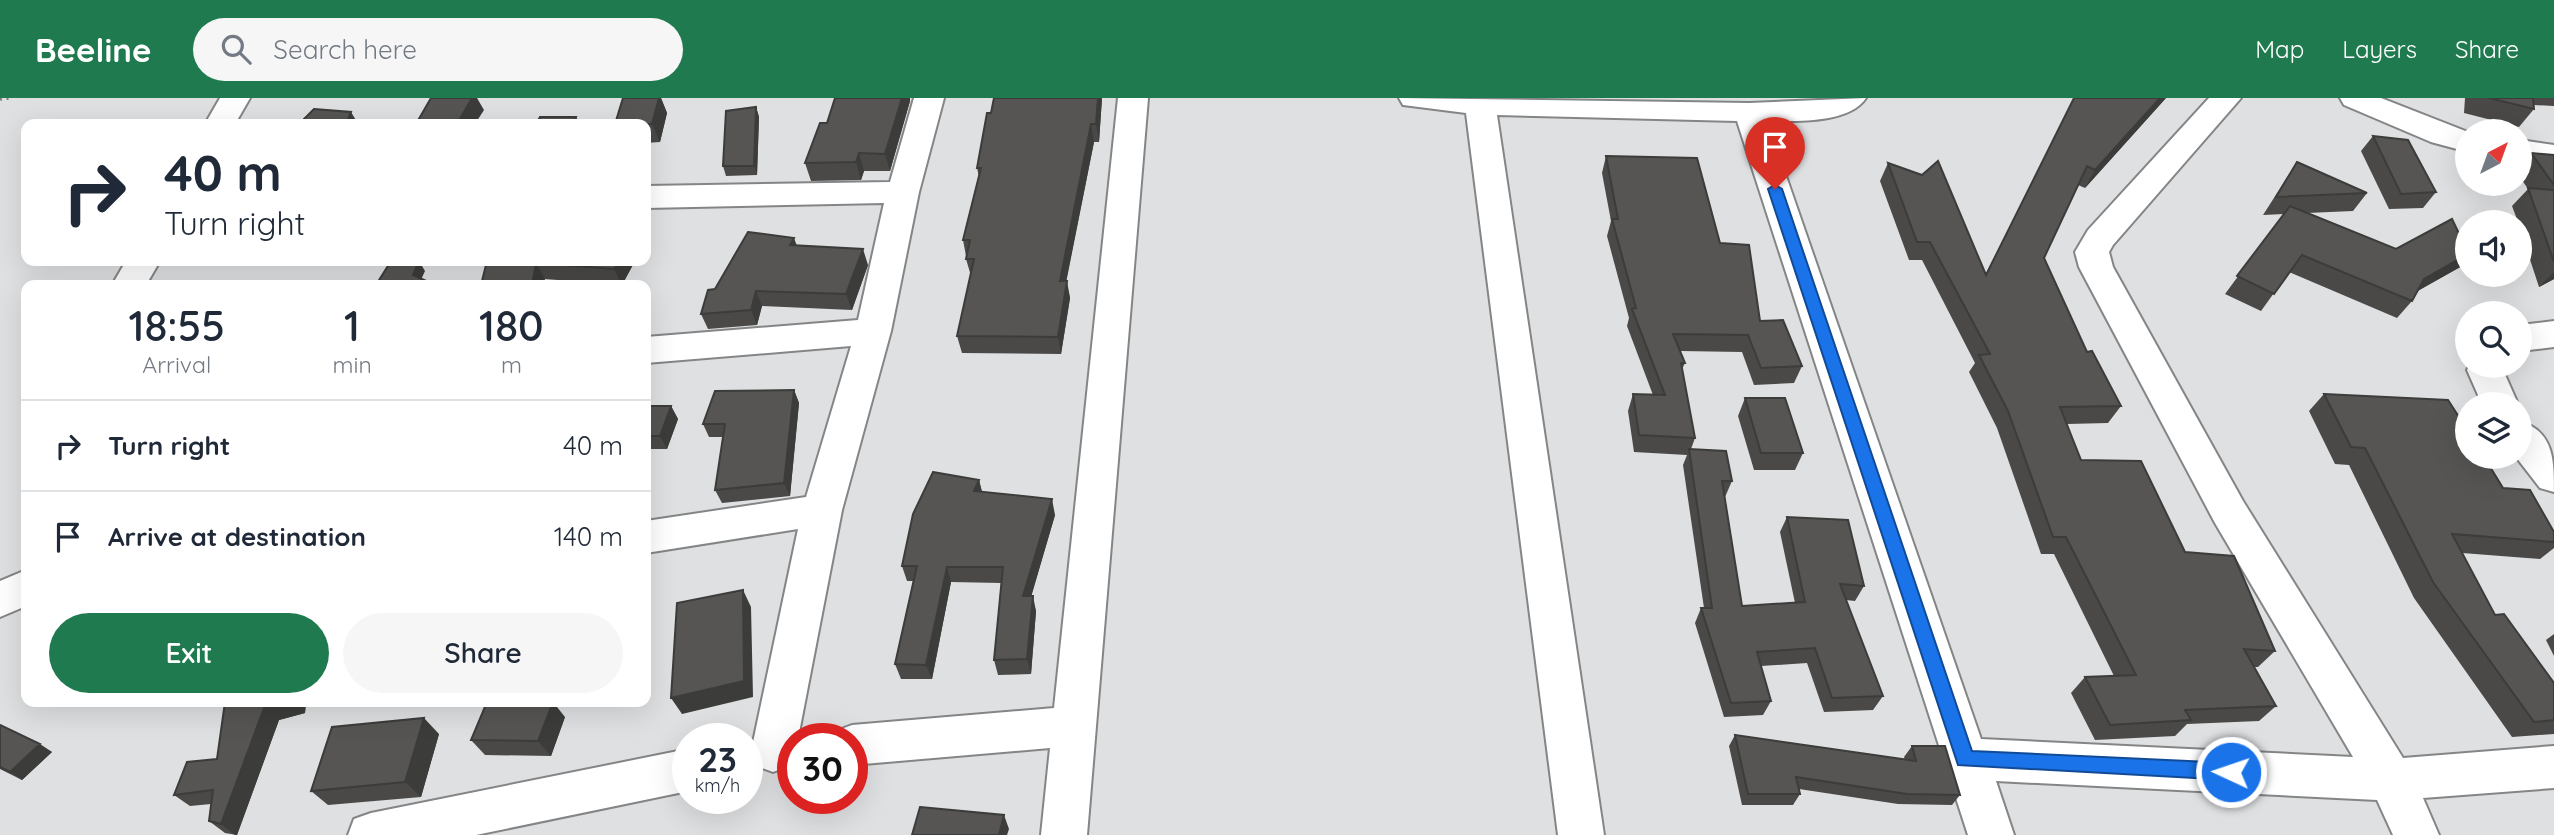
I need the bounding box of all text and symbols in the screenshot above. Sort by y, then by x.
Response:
search box [193,18,683,81]
text: Beeline [35,29,151,70]
icon: search [217,30,255,68]
text: Search here [273,33,417,66]
text: Map [2255,34,2304,64]
text: Layers [2342,34,2417,64]
text: Share [2455,34,2519,64]
pin [1745,117,1805,189]
north arrow [2455,119,2532,196]
map controls [2455,119,2532,469]
icon: arrive [1756,128,1794,166]
text: 40 m [164,142,282,203]
icon: right [49,147,140,238]
text: Turn right [164,203,305,243]
button: sound [2455,210,2532,287]
text: 18:55 [128,299,225,352]
text: 1 [344,299,360,352]
text: 180 [479,299,544,352]
button: search [2455,301,2532,378]
text: Arrival [142,350,211,379]
text: min [333,350,372,379]
text: m [501,350,522,379]
button: layers [2455,392,2532,469]
icon: right [49,427,87,465]
text: Turn right [108,429,230,462]
text: 40 m [563,429,623,462]
icon: arrive [49,518,87,556]
text: Arrive at destination [108,520,366,553]
text: 140 m [554,520,623,553]
button: Exit [49,613,329,693]
button: Share [343,613,623,693]
speed limit sign: 30 [777,723,868,814]
position arrow [2194,735,2268,809]
text: 23 [698,737,737,781]
text: km/h [695,774,740,797]

